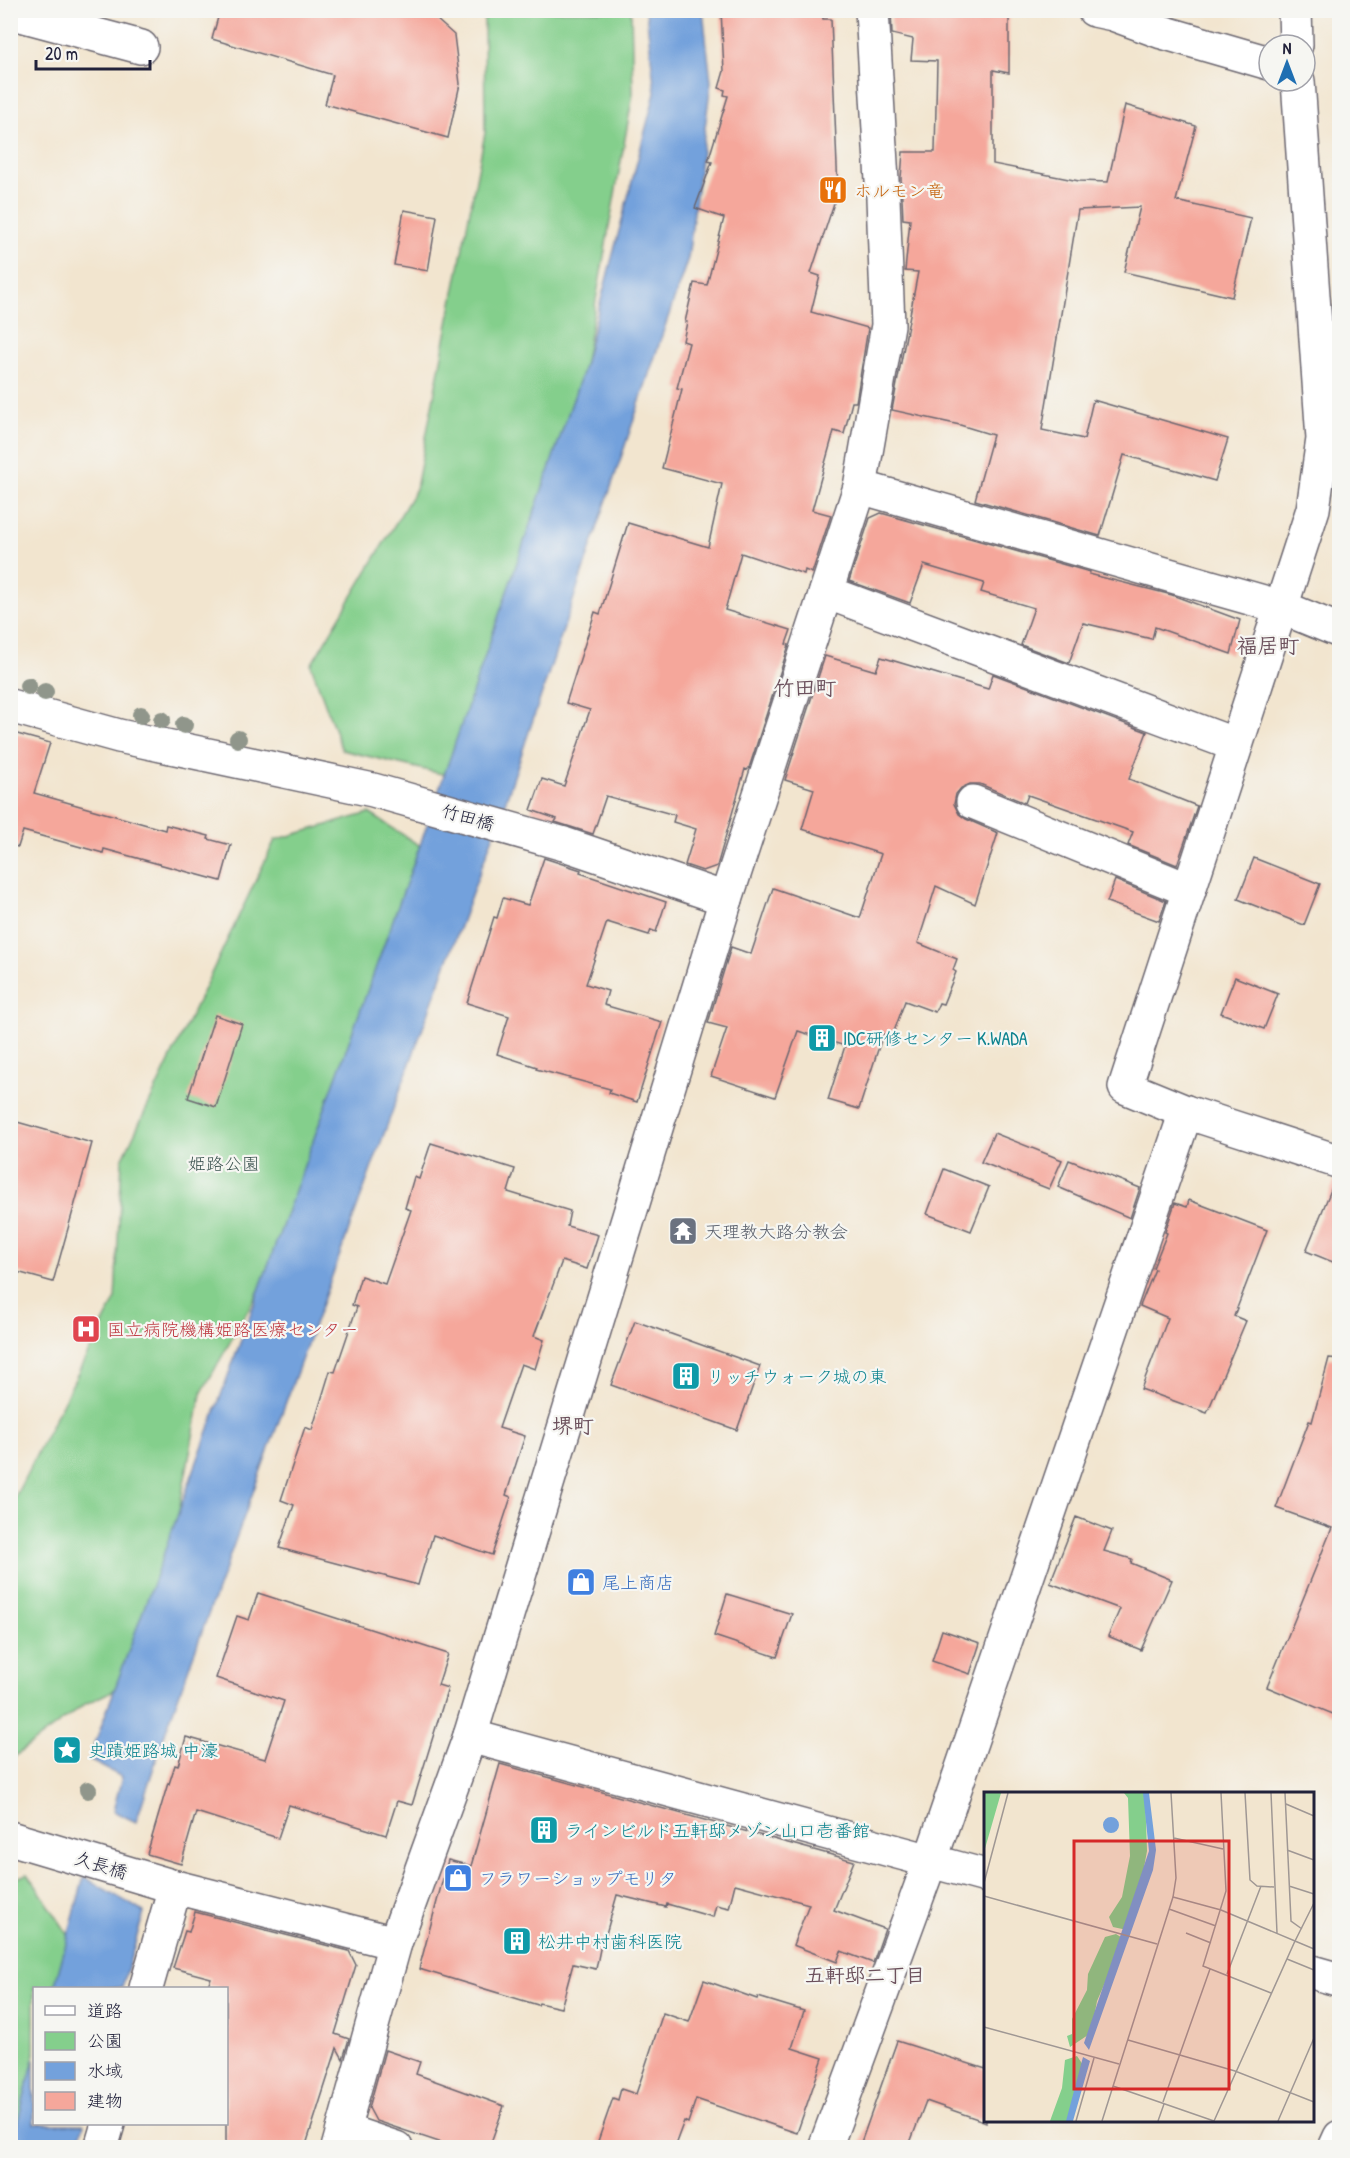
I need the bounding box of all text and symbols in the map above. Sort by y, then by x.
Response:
scale bar [36,33,150,71]
north arrow [1257,33,1317,93]
text: N [1283,37,1292,59]
text: 20 m [45,41,78,66]
restaurant icon: ホルモン竜 [817,174,849,206]
place label: ホルモン竜 [854,178,944,203]
district label: 福居町 [1237,631,1300,660]
district label: 竹田町 [774,673,837,702]
street label: 竹田橋 [439,798,497,836]
building icon: IDC研修センター K.WADA [806,1022,838,1054]
place label: IDC研修センター K.WADA [843,1026,1028,1051]
park label: 姫路公園 [188,1151,260,1176]
temple icon: 天理教大路分教会 [667,1215,699,1247]
place label: 天理教大路分教会 [704,1219,848,1244]
hospital icon: 国立病院機構姫路医療センター [70,1313,102,1345]
place label: 国立病院機構姫路医療センター [107,1317,358,1342]
building icon: リッチウォーク城の東 [670,1360,702,1392]
place label: リッチウォーク城の東 [707,1364,887,1389]
district label: 堺町 [552,1411,594,1440]
shop icon: 尾上商店 [565,1566,597,1598]
place label: 尾上商店 [602,1570,674,1595]
place icon: 史蹟姫路城 中濠 [51,1734,83,1766]
place label: 史蹟姫路城 中濠 [88,1738,218,1763]
inset map [984,1792,1314,2122]
building icon: ラインビルド五軒邸メゾン山口壱番館 [528,1814,560,1846]
place label: ラインビルド五軒邸メゾン山口壱番館 [565,1818,870,1843]
street label: 久長橋 [72,1845,130,1885]
shop icon: フラワーショップモリタ [442,1862,474,1894]
place label: フラワーショップモリタ [479,1866,677,1891]
building icon: 松井中村歯科医院 [501,1925,533,1957]
place label: 松井中村歯科医院 [538,1929,682,1954]
district label: 五軒邸二丁目 [805,1961,925,1988]
legend [33,1987,228,2125]
text: 道路 [87,1998,123,2023]
text: 公園 [87,2028,123,2053]
text: 水域 [87,2058,123,2083]
text: 建物 [87,2088,123,2113]

